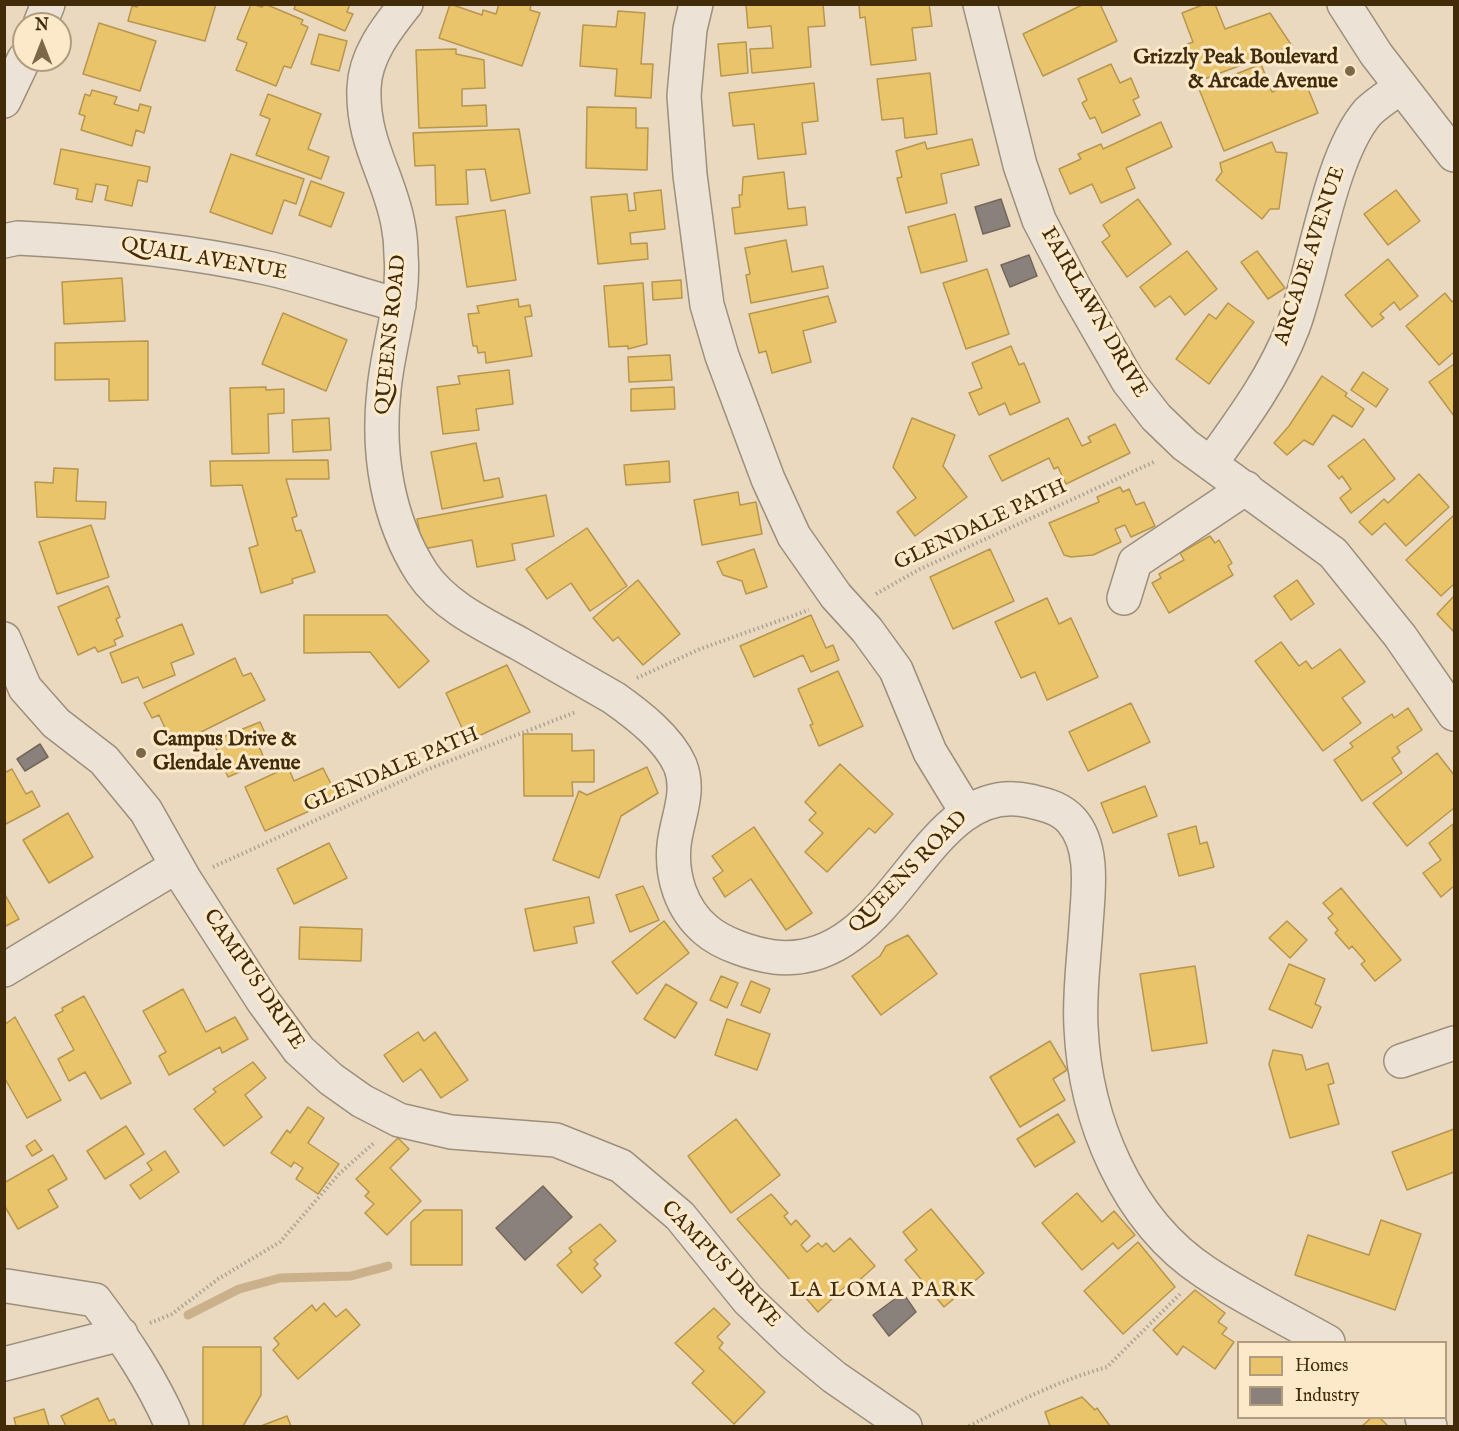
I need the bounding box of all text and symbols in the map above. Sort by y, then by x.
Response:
north arrow [12,12,72,72]
text: N [35,16,49,36]
place label: Grizzly Peak Boulevard & Arcade Avenue [1133,46,1338,96]
marker: Grizzly Peak Boulevard & Arcade Avenue [1343,64,1357,78]
street label: ARCADE AVENUE [1270,163,1352,349]
street label: FAIRLAWN DRIVE [1034,223,1152,403]
street label: QUAIL AVENUE [119,233,289,287]
street label: QUEENS ROAD [371,254,413,416]
street label: GLENDALE PATH [891,475,1071,577]
street label: GLENDALE PATH [301,723,483,819]
place label: Campus Drive & Glendale Avenue [153,728,300,778]
marker: Campus Drive & Glendale Avenue [134,746,148,760]
street label: QUEENS ROAD [844,806,974,940]
street label: CAMPUS DRIVE [197,905,309,1055]
street label: CAMPUS DRIVE [655,1197,785,1333]
district label: LA LOMA PARK [790,1278,976,1304]
legend [1237,1341,1447,1419]
text: Homes [1295,1355,1348,1378]
text: Industry [1295,1385,1359,1408]

